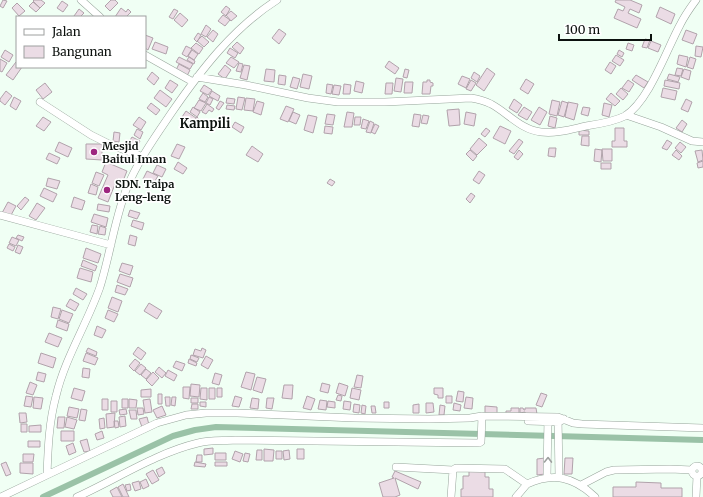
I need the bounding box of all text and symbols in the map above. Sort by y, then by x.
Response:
legend [16,16,146,68]
scale bar [559,16,651,42]
text: 100 m [565,22,600,37]
text: Jalan [51,24,81,39]
text: Bangunan [52,44,112,59]
district label: Kampili [179,115,231,132]
place label: Mesjid Baitul Iman [102,139,167,166]
marker: Mesjid Baitul Iman [89,147,99,157]
place label: SDN. Taipa Leng-leng [115,177,174,204]
marker: SDN. Taipa Leng-leng [102,185,112,195]
one-way arrow [544,457,552,463]

